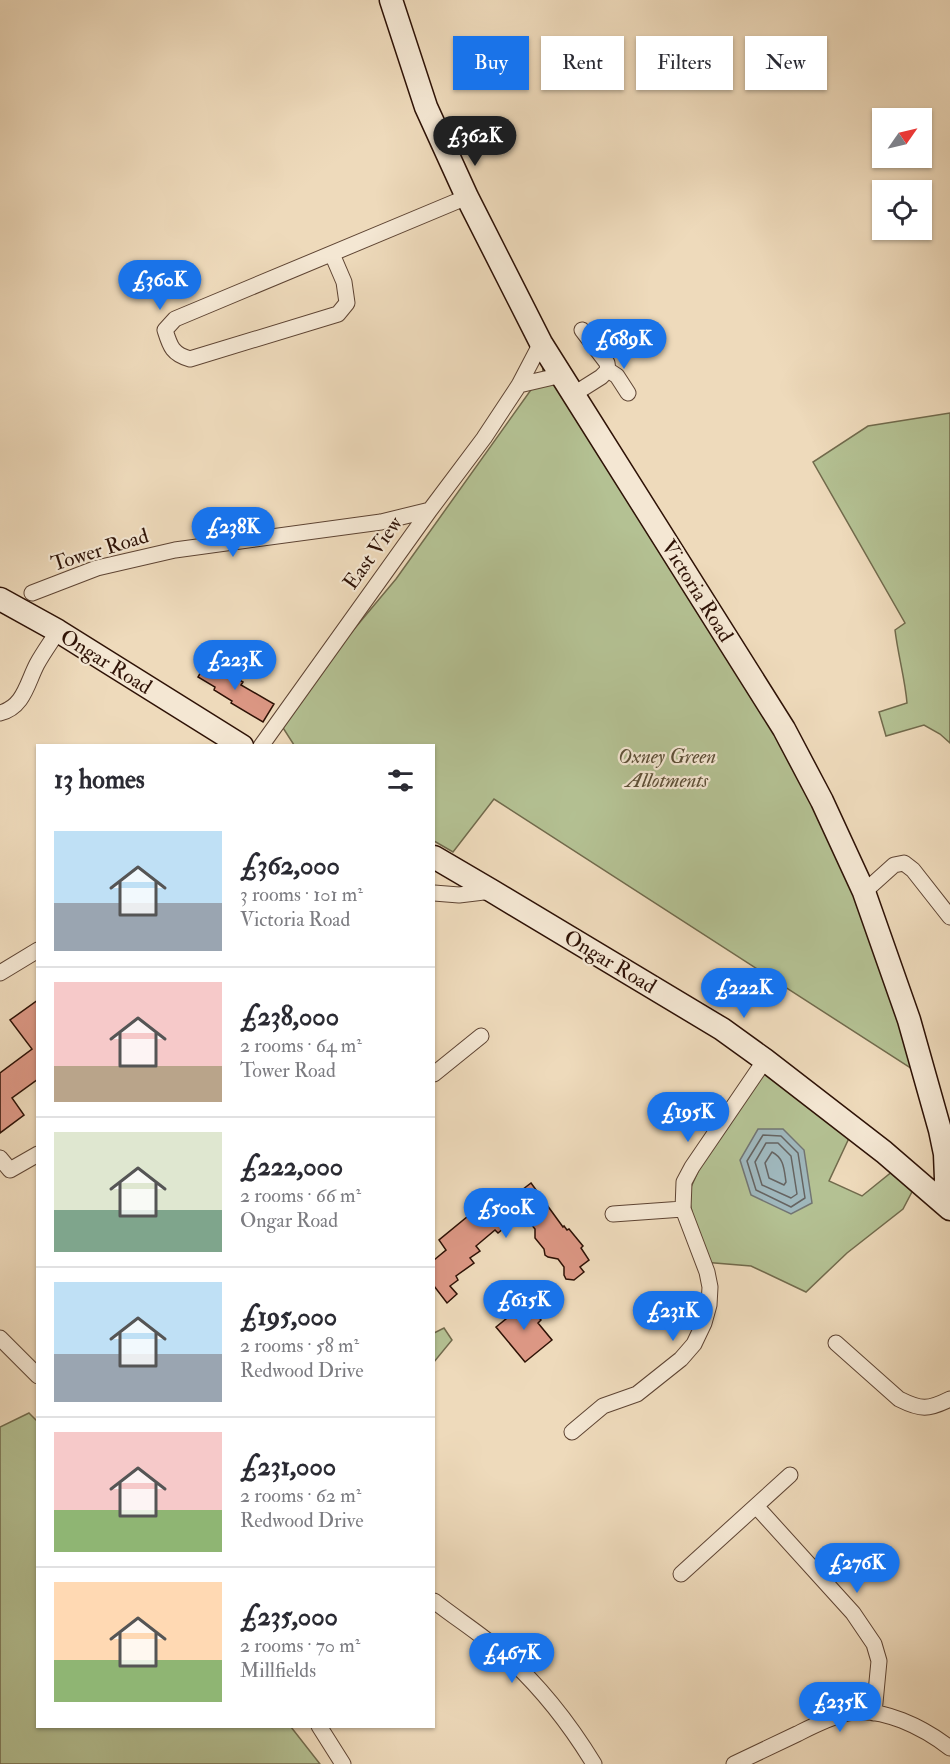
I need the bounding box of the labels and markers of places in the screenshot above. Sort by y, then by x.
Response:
pin: £362K [433,116,517,167]
pin: £360K [118,260,202,311]
pin: £689K [582,319,666,370]
pin: £238K [191,507,275,558]
pin: £223K [193,640,277,691]
pin: £222K [702,968,786,1019]
pin: £195K [646,1092,730,1143]
pin: £500K [464,1188,548,1239]
pin: £615K [482,1280,566,1331]
pin: £231K [631,1291,715,1342]
pin: £276K [815,1543,899,1594]
pin: £467K [470,1633,554,1684]
pin: £235K [798,1682,882,1733]

